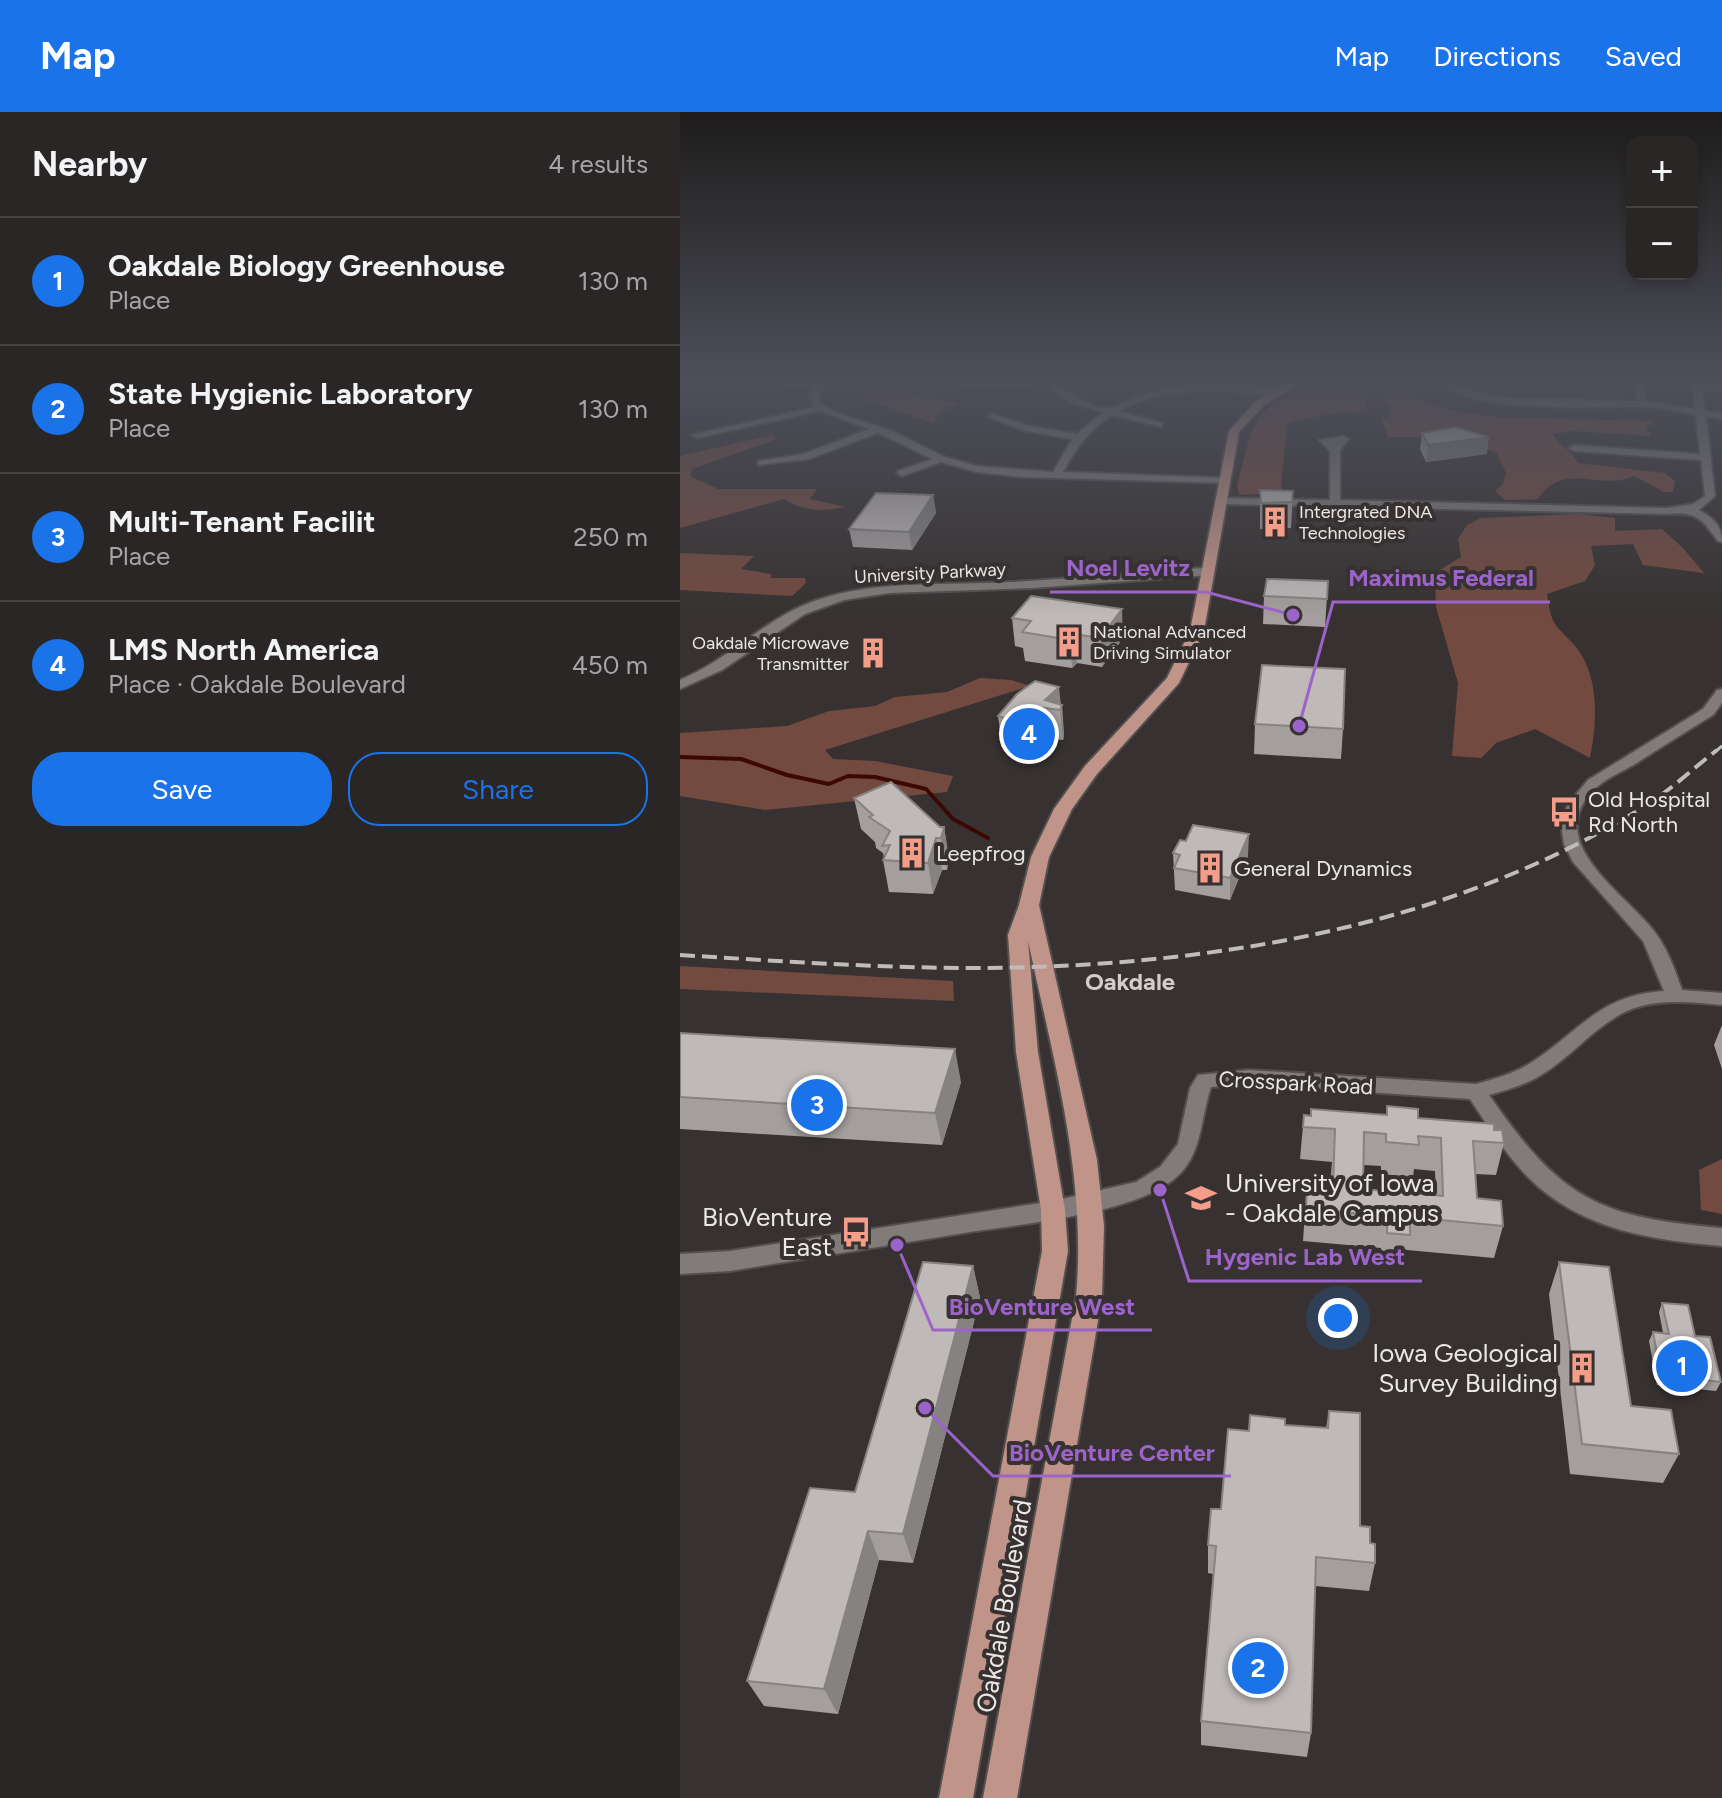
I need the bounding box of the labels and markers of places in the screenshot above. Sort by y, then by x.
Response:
place label: Intergrated DNA Technologies [1299,501,1433,544]
building icon: Intergrated DNA Technologies [1258,505,1292,539]
callout: Noel Levitz [1050,544,1206,592]
callout: Maximus Federal [1333,554,1550,602]
place label: National Advanced Driving Simulator [1093,621,1246,664]
building icon: National Advanced Driving Simulator [1052,625,1086,659]
place label: Oakdale Microwave Transmitter [692,632,849,675]
building icon: Oakdale Microwave Transmitter [856,636,890,670]
pin: 4 [1003,704,1055,764]
place label: Old Hospital Rd North [1588,786,1710,838]
bus stop icon: Old Hospital Rd North [1547,795,1581,829]
building icon: Leepfrog [895,836,929,870]
place label: Leepfrog [936,840,1026,867]
building icon: General Dynamics [1193,851,1227,885]
place label: General Dynamics [1234,855,1412,882]
pin: 3 [791,1075,843,1135]
place label: University of Iowa - Oakdale Campus [1225,1167,1439,1229]
school or university icon: University of Iowa - Oakdale Campus [1184,1181,1218,1215]
place label: BioVenture East [702,1201,832,1263]
bus stop icon: BioVenture East [839,1215,873,1249]
callout: Hygenic Lab West [1189,1233,1422,1281]
callout: BioVenture West [933,1282,1152,1330]
pin: 1 [1656,1336,1708,1396]
place label: Iowa Geological Survey Building [1372,1337,1558,1399]
building icon: Iowa Geological Survey Building [1565,1351,1599,1385]
callout: BioVenture Center [993,1428,1231,1476]
pin: 2 [1232,1638,1284,1698]

